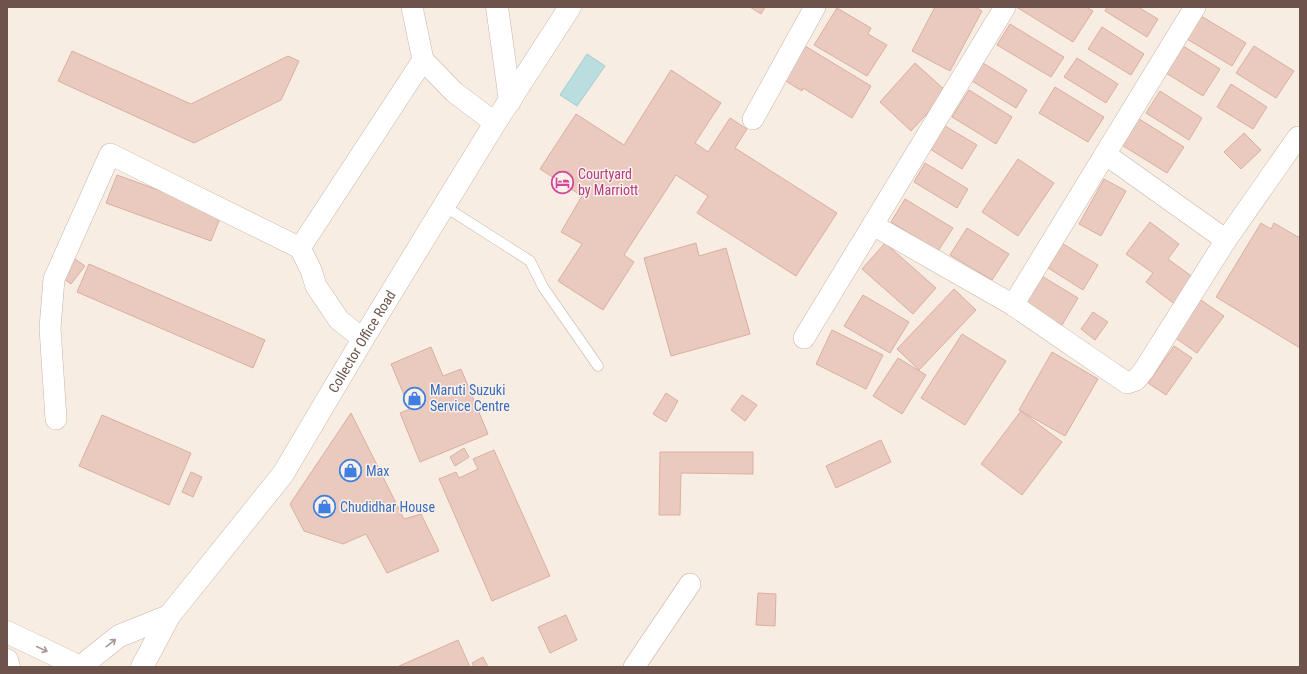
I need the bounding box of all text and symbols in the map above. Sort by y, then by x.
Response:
place label: Courtyard by Marriott [578,166,638,198]
hotel icon: Courtyard by Marriott [549,169,575,195]
street label: Collector Office Road [325,288,399,395]
place label: Maruti Suzuki Service Centre [430,382,510,414]
shop icon: Maruti Suzuki Service Centre [401,385,427,411]
shop icon: Max [337,458,363,484]
place label: Max [366,463,389,479]
shop icon: Chudidhar House [311,494,337,520]
place label: Chudidhar House [340,499,435,515]
one-way arrow [105,638,116,647]
one-way arrow [36,646,48,653]

